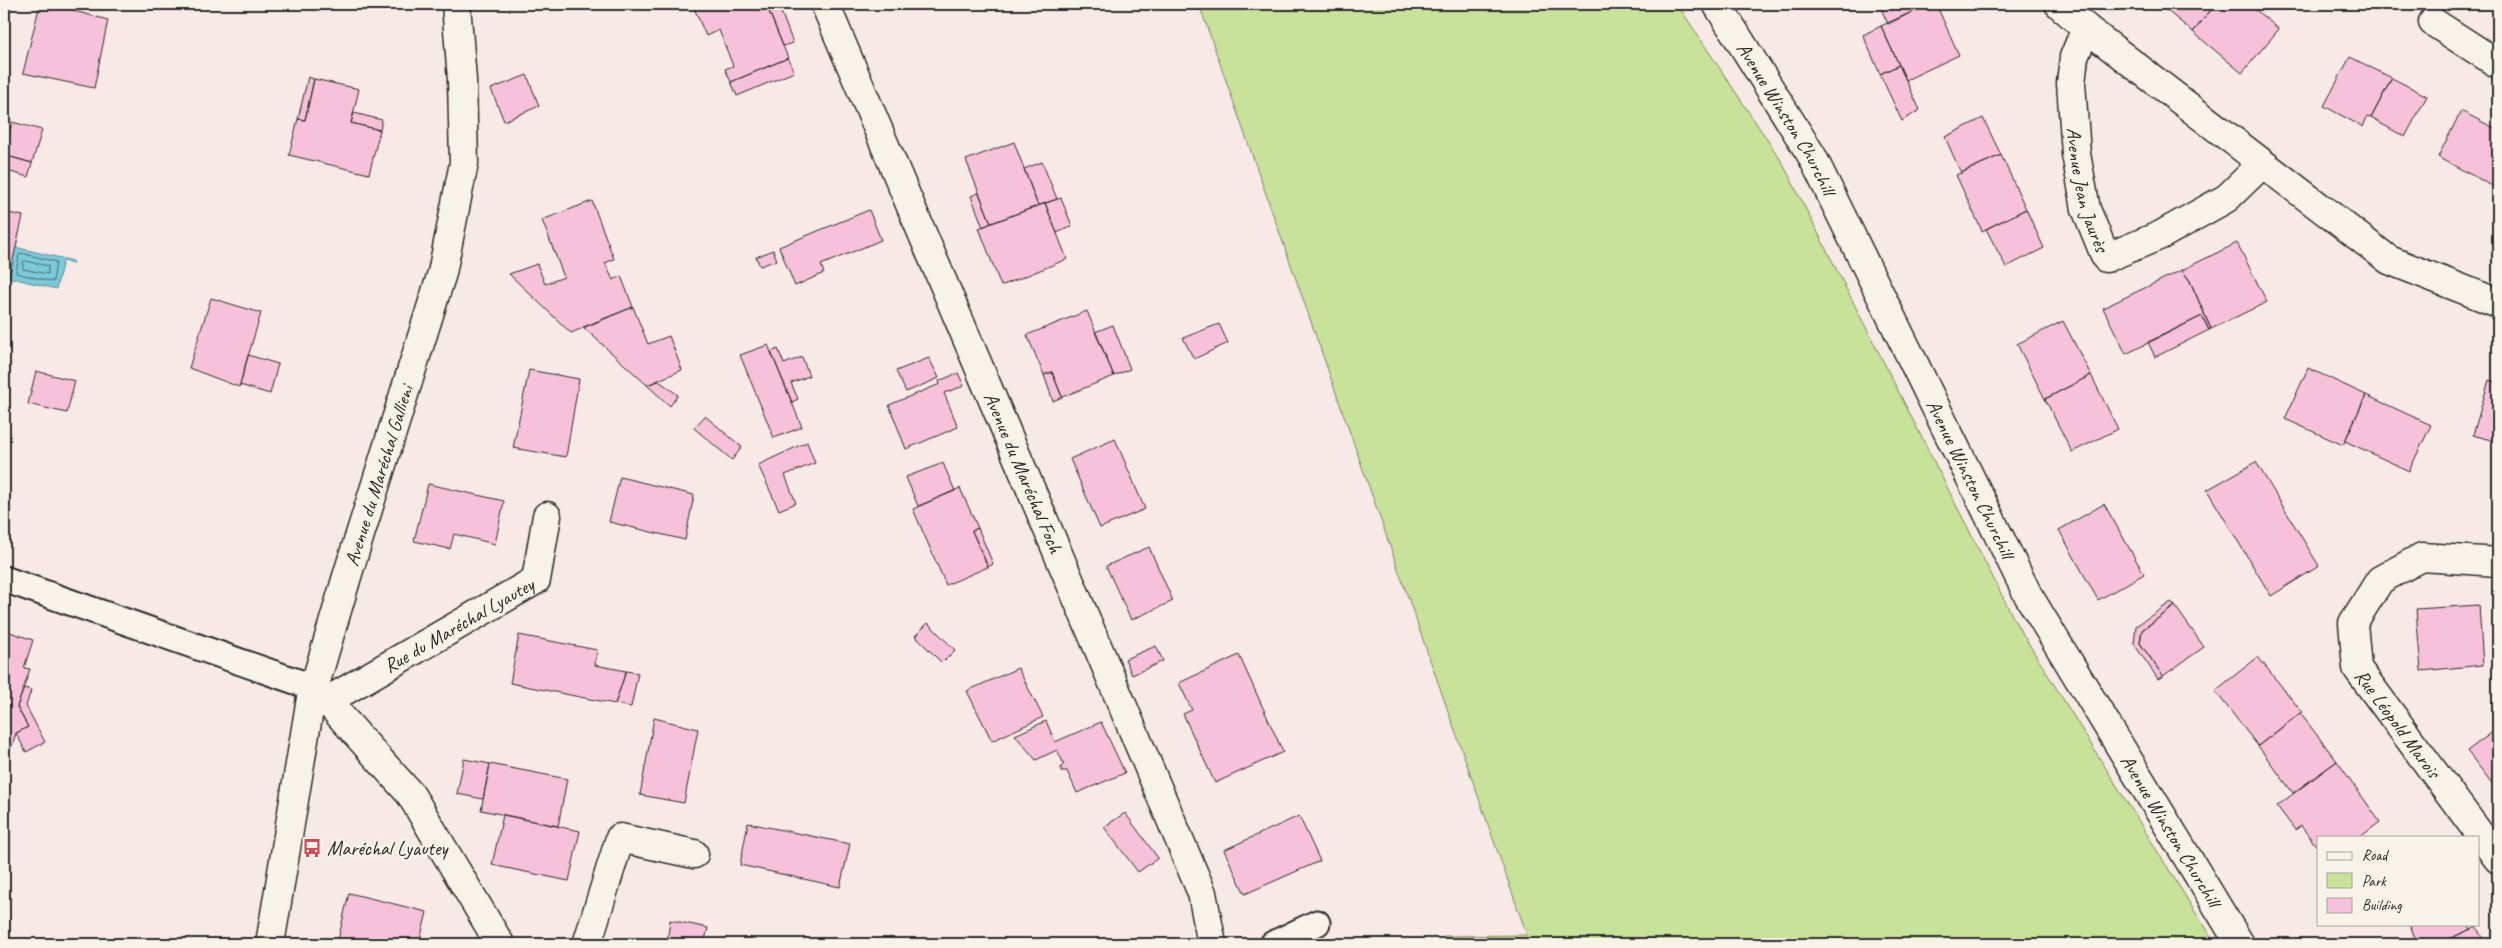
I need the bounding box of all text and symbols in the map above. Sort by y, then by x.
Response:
street label: Avenue Winston Churchill [1731,38,1843,202]
street label: Avenue Jean Jaurès [2061,127,2115,258]
street label: Avenue du Maréchal Gallieni [339,380,420,569]
street label: Avenue du Maréchal Foch [978,389,1069,558]
street label: Avenue Winston Churchill [1921,396,2021,566]
street label: Rue du Maréchal Lyautey [379,571,540,679]
street label: Rue Léopold Marois [2349,664,2447,785]
street label: Avenue Winston Churchill [2115,750,2228,914]
place label: Maréchal Lyautey [327,836,449,861]
legend [2317,836,2480,926]
bus stop icon: Maréchal Lyautey [301,837,323,859]
text: Road [2362,846,2389,865]
text: Park [2362,872,2387,891]
text: Building [2362,896,2402,915]

